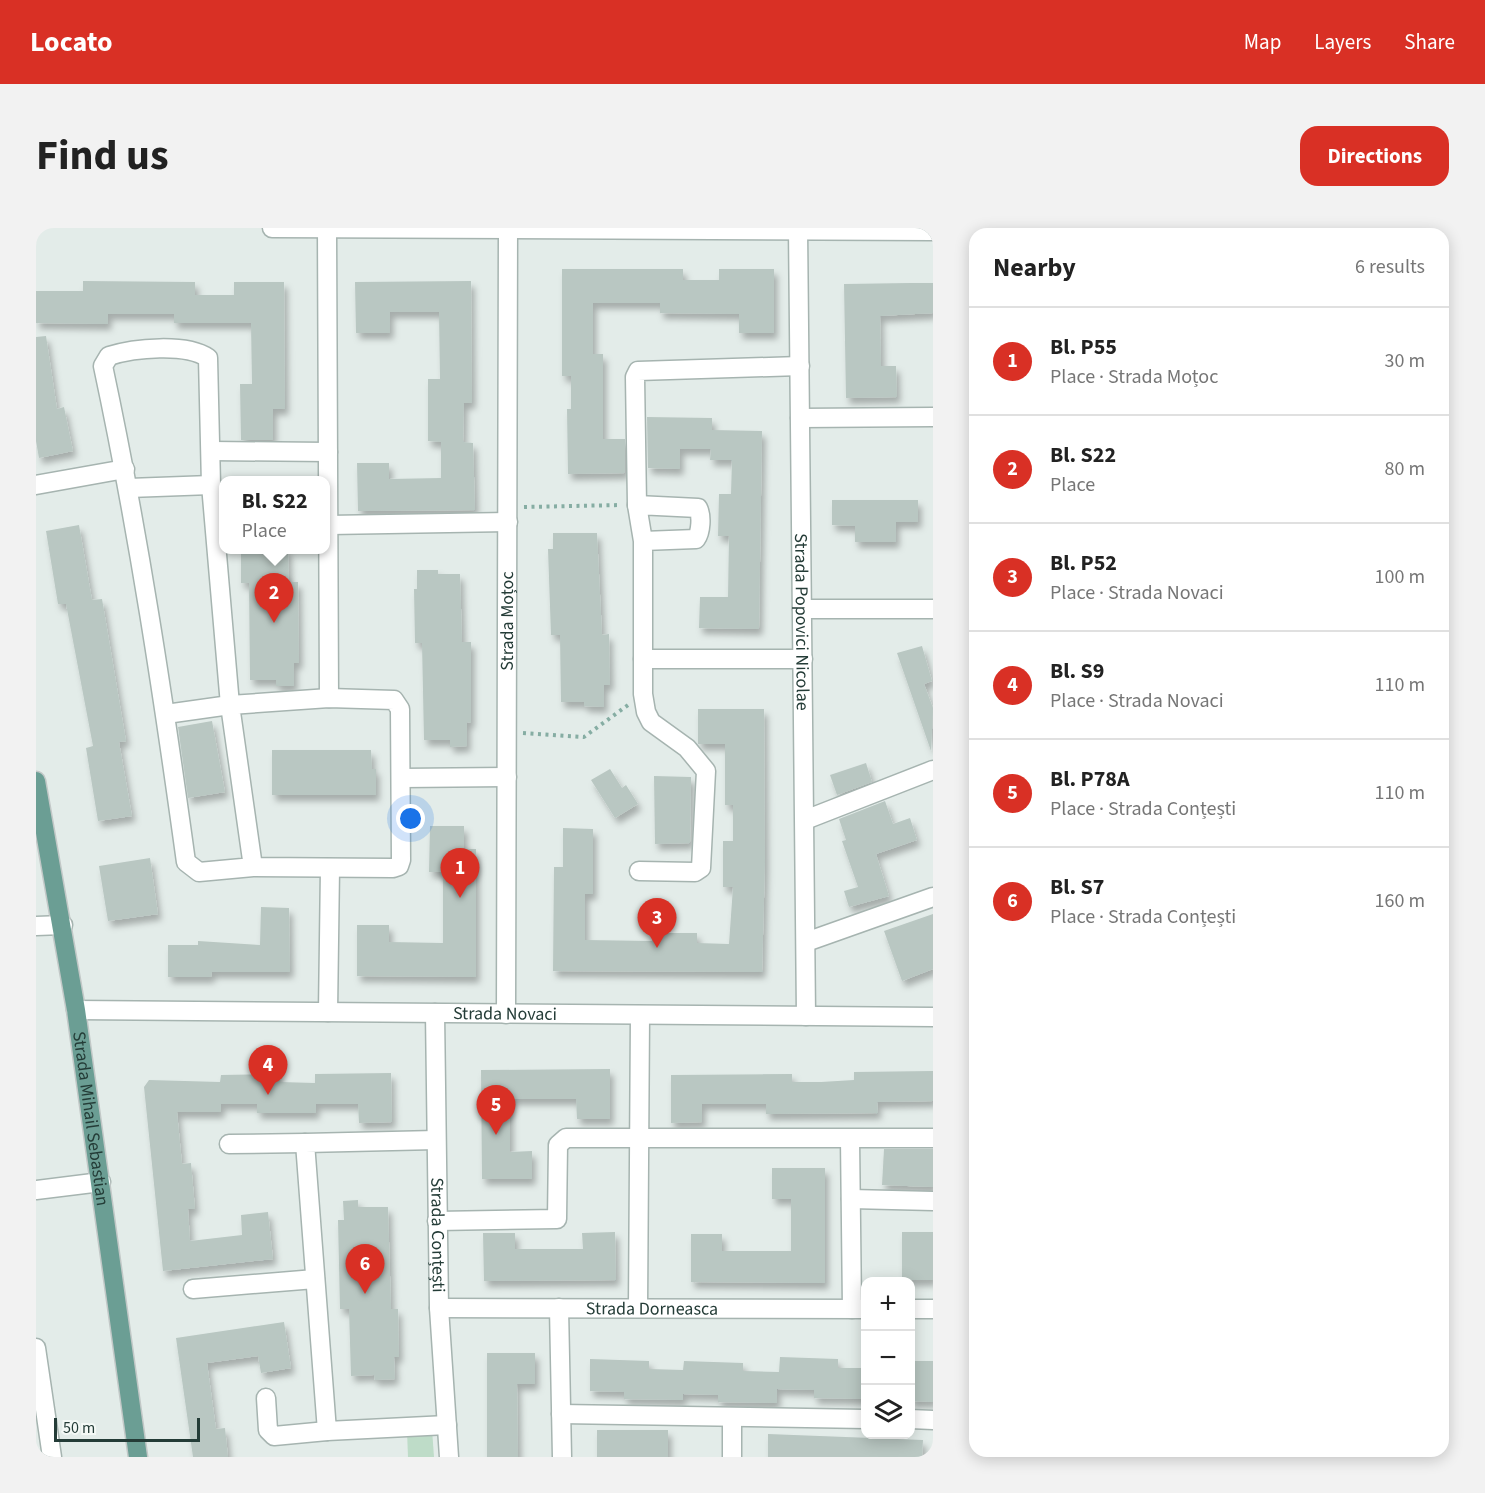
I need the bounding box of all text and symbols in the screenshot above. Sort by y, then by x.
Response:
text: Locato [30,22,112,62]
text: Map [1244,27,1281,57]
text: Layers [1314,27,1371,57]
text: Share [1404,27,1455,57]
text: Find us [36,126,169,186]
button: Directions [1300,126,1449,186]
text: Nearby [993,249,1076,286]
text: 6 results [1355,253,1425,281]
text: Bl. P55 [1050,331,1117,363]
text: 1 [1007,347,1018,375]
text: 30 m [1385,347,1425,375]
text: Place · Strada Moțoc [1050,363,1218,391]
text: Bl. S22 [1050,439,1116,471]
text: 2 [1007,455,1018,483]
text: 80 m [1385,455,1425,483]
text: Place [1050,471,1095,499]
popup [219,476,330,554]
text: Bl. S22 [241,485,308,517]
text: Place [241,517,287,545]
street label: Strada Popovici Nicolae [789,533,815,711]
text: Bl. P52 [1050,547,1117,579]
text: 3 [1007,563,1018,591]
text: 100 m [1375,563,1425,591]
street label: Strada Moțoc [494,571,520,671]
pin: 2 [254,574,294,623]
text: Place · Strada Novaci [1050,579,1224,607]
text: Bl. S9 [1050,655,1104,687]
text: 4 [1007,671,1018,699]
text: 110 m [1375,671,1425,699]
text: Place · Strada Novaci [1050,687,1224,715]
text: Bl. P78A [1050,763,1130,795]
text: 5 [1007,779,1018,807]
text: 110 m [1375,779,1425,807]
text: Place · Strada Conțești [1050,795,1236,823]
your location [396,804,425,833]
pin: 1 [440,848,480,898]
text: Bl. S7 [1050,871,1104,903]
text: 6 [1007,887,1018,915]
text: 160 m [1375,887,1425,915]
pin: 3 [638,898,676,948]
text: Place · Strada Conțești [1050,903,1236,931]
street label: Strada Novaci [453,1001,557,1026]
street label: Strada Mihail Sebastian [67,1030,116,1207]
pin: 4 [248,1046,288,1095]
pin: 5 [476,1086,516,1135]
street label: Strada Conțești [425,1177,451,1293]
pin: 6 [346,1244,384,1294]
map controls [861,1277,915,1439]
button: + [861,1277,915,1331]
street label: Strada Dorneasca [586,1296,718,1321]
button: − [861,1331,915,1385]
button: layers [861,1385,915,1439]
scale bar [54,1415,200,1442]
text: 50 m [63,1417,95,1439]

